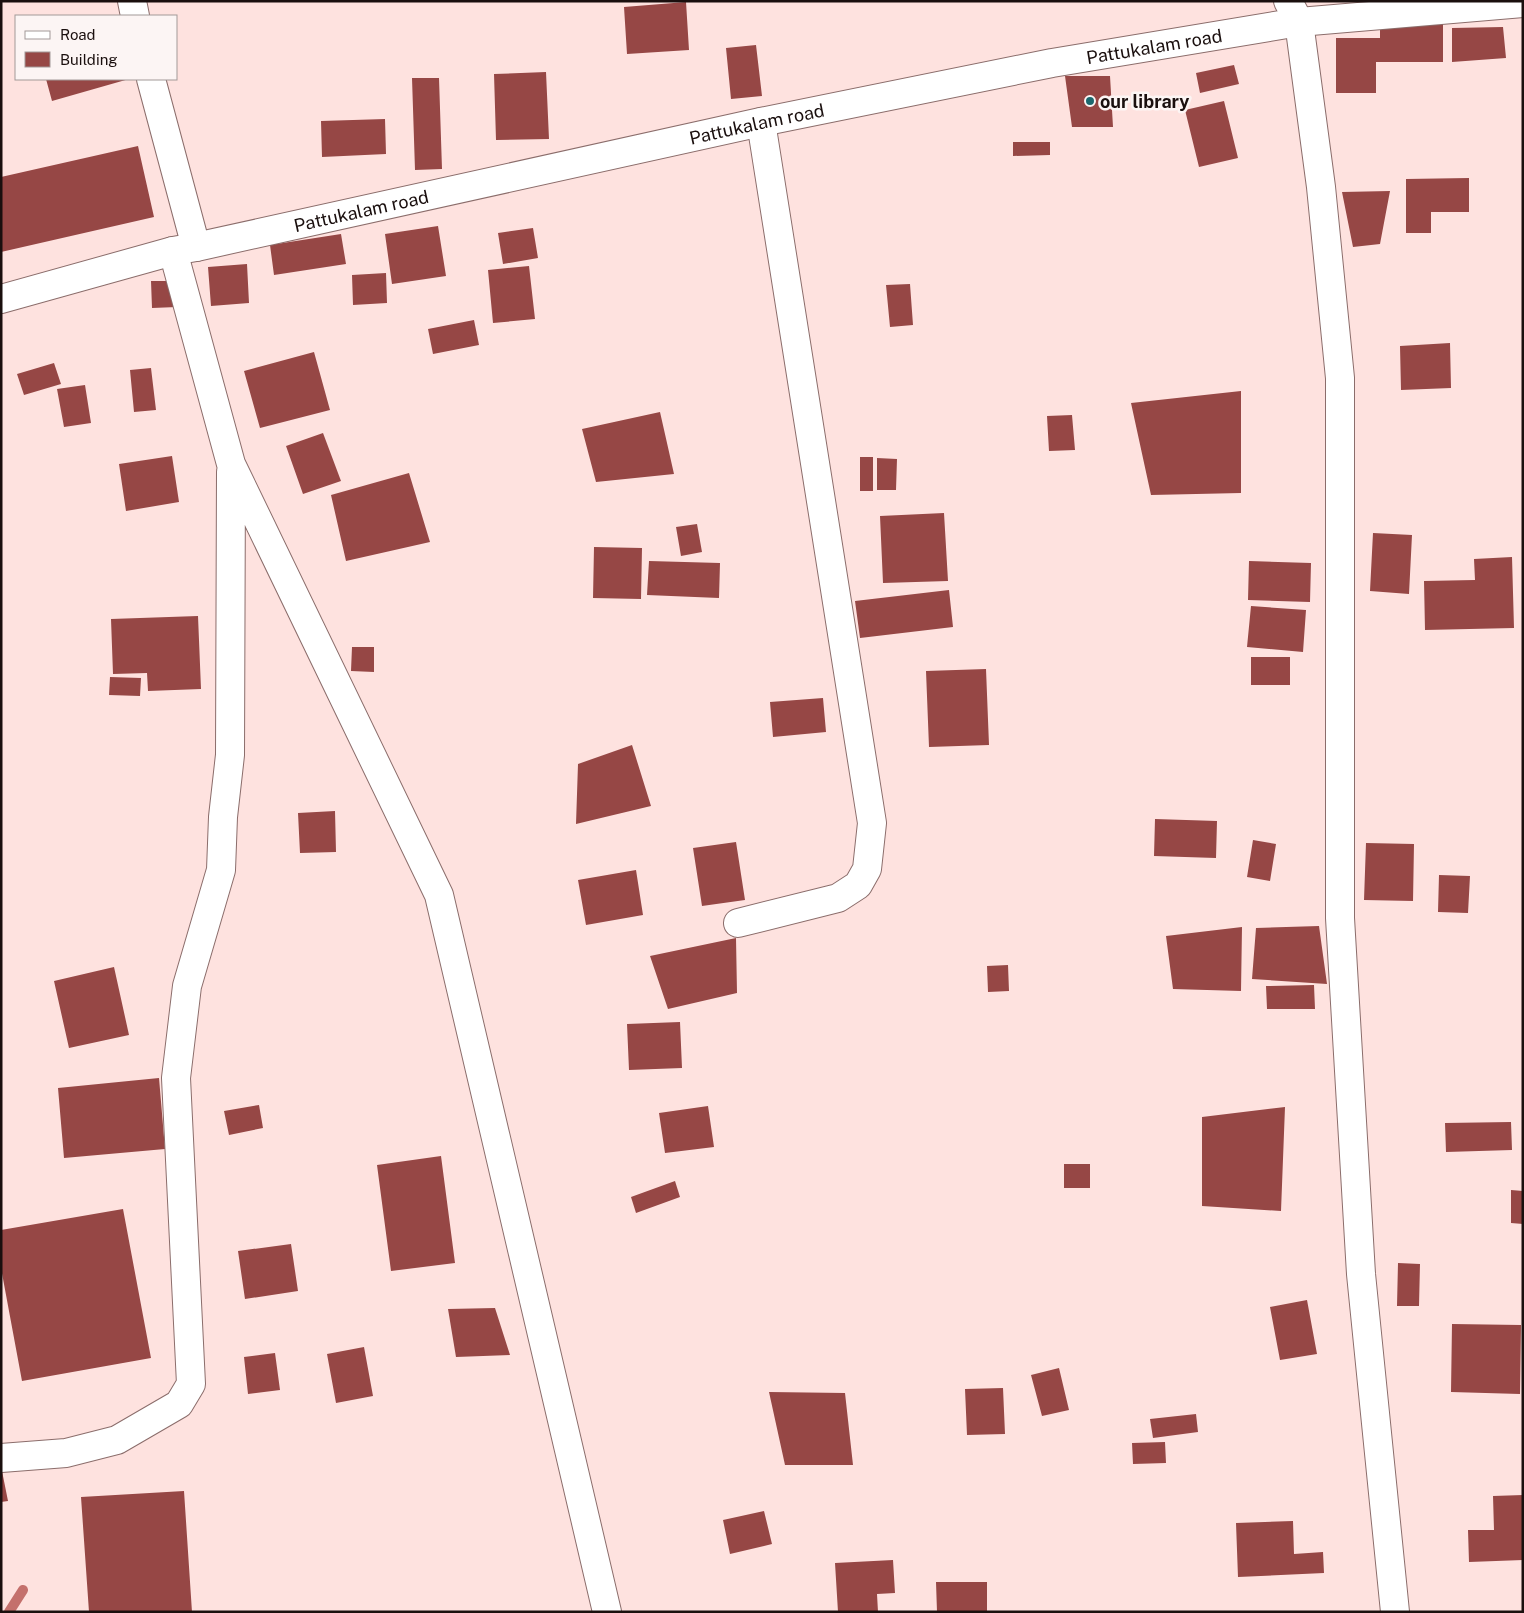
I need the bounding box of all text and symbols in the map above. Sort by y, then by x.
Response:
legend [15,15,178,80]
street label: Pattukalam road [1085,24,1224,68]
text: Road [60,26,96,43]
text: Building [60,51,118,68]
place label: our library [1100,91,1189,112]
marker: our library [1084,95,1096,107]
street label: Pattukalam road [687,99,826,148]
street label: Pattukalam road [292,185,430,236]

